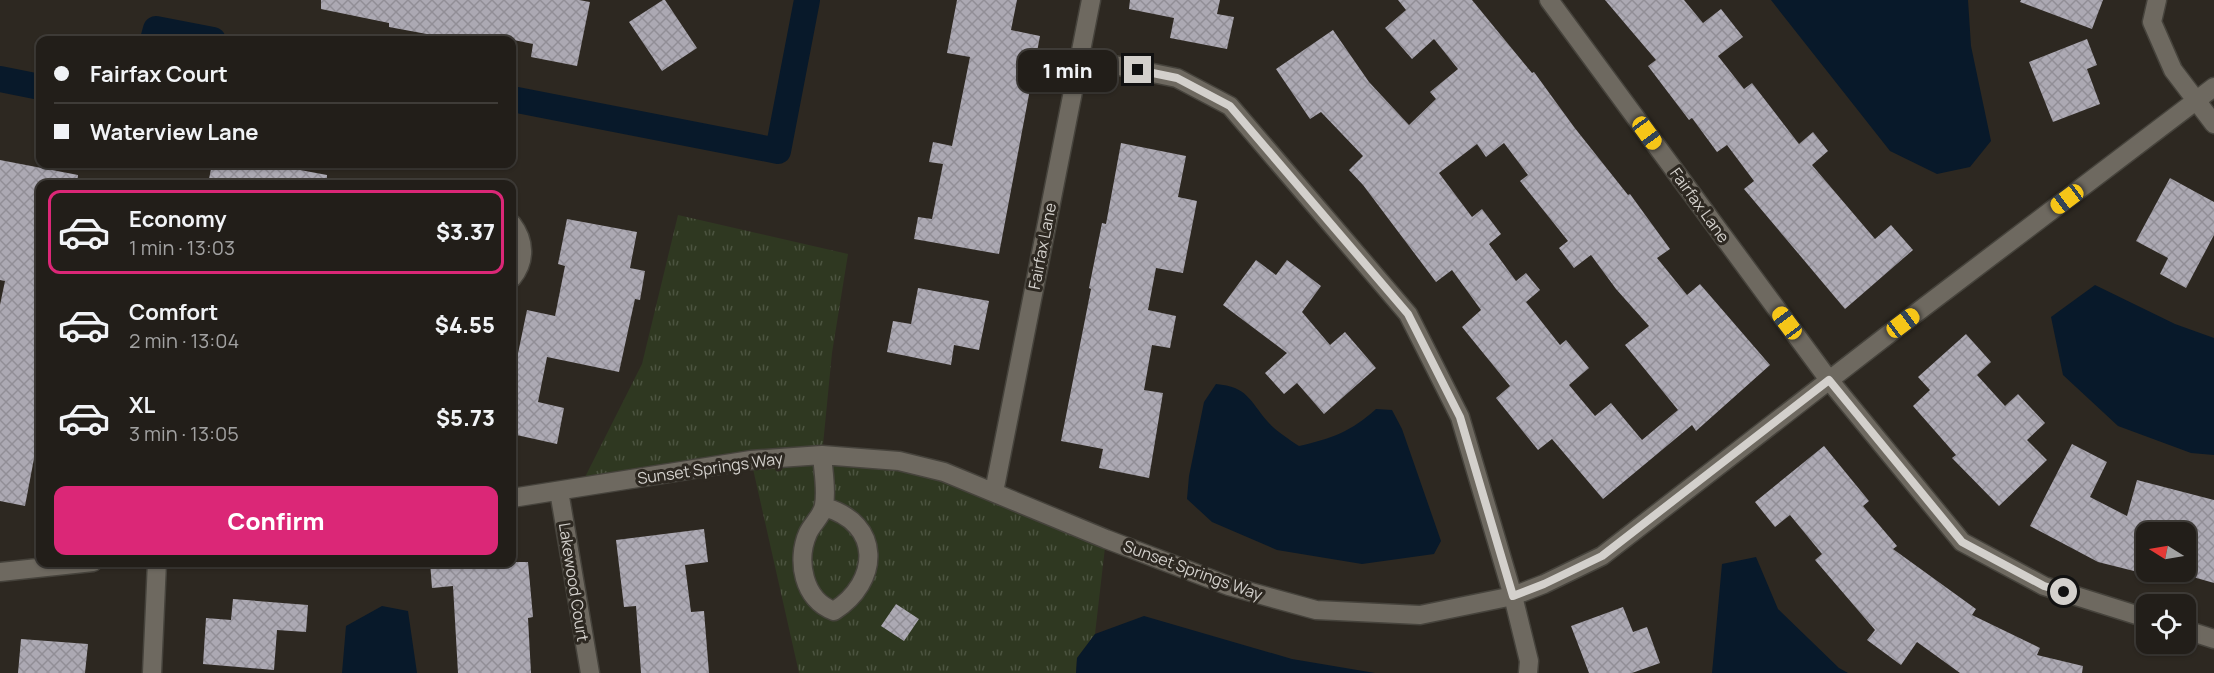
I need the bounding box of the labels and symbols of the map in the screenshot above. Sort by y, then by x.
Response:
callout: 1 min [1018,49,1117,91]
route end [1124,56,1151,83]
car [1629,113,1665,153]
street label: Fairfax Lane [1665,163,1735,247]
car [2047,181,2087,217]
street label: Fairfax Lane [1023,201,1061,291]
car [1769,303,1805,343]
car [1883,305,1923,341]
street label: Sunset Springs Way [636,447,785,489]
street label: Lakewood Court [554,521,594,643]
north arrow [2136,522,2196,582]
street label: Sunset Springs Way [1120,535,1266,606]
route start [2050,578,2077,605]

